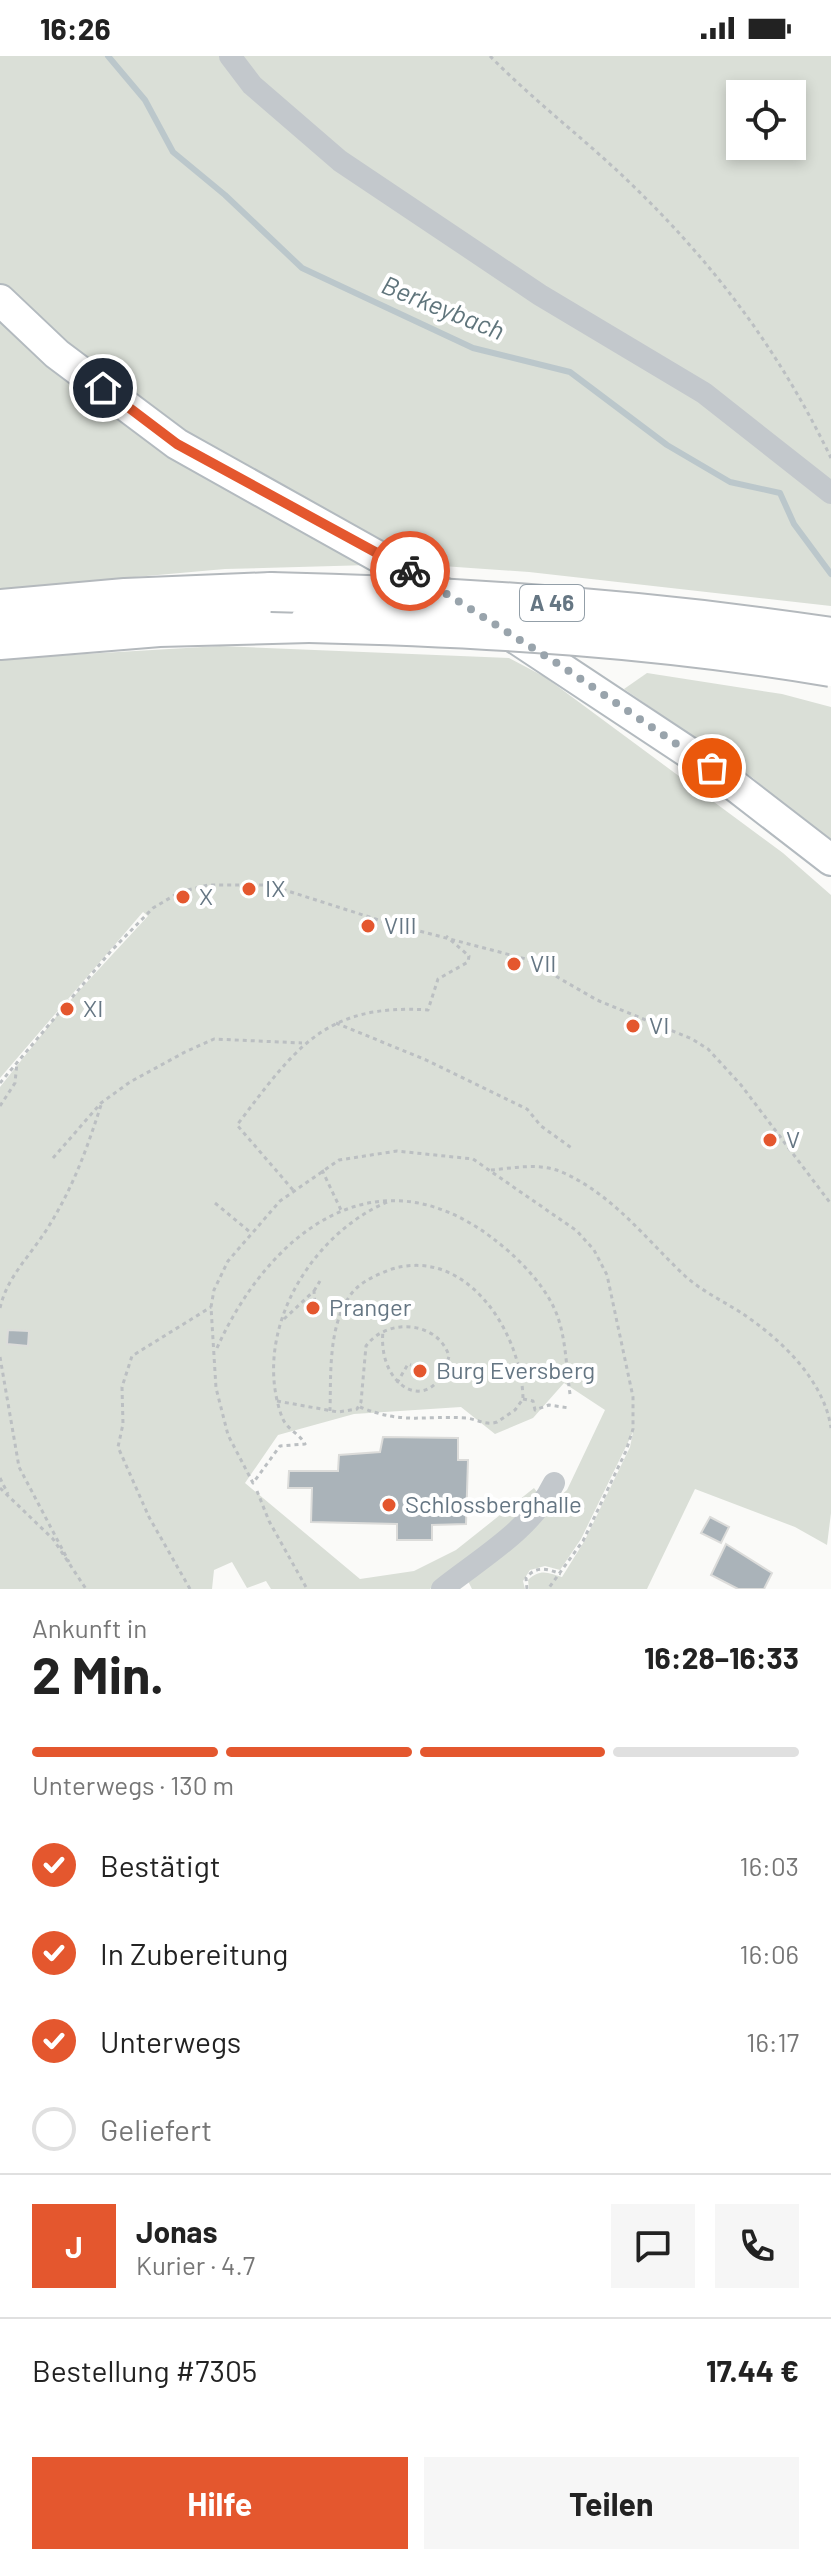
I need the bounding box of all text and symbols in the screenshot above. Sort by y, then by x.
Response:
text: 16:26 [40,10,111,46]
map controls [726,80,806,160]
button: locate [726,80,806,160]
water label: Berkeybach [378,268,509,345]
pin [69,354,137,422]
icon: home [81,366,125,410]
courier [370,531,450,611]
icon: bike [388,549,432,593]
road number: A 46 [520,585,584,621]
pin [678,734,746,802]
icon: bag [690,746,734,790]
place label: IX [265,873,285,902]
marker: IX [240,880,258,898]
place label: X [199,881,213,910]
marker: X [174,888,192,906]
place label: VIII [384,910,417,939]
marker: VIII [359,917,377,935]
place label: VII [530,948,557,977]
marker: VII [505,955,523,973]
place label: XI [83,993,103,1022]
marker: XI [58,1000,76,1018]
place label: VI [649,1010,669,1039]
marker: VI [624,1017,642,1035]
place label: V [786,1124,800,1153]
marker: V [761,1131,779,1149]
place label: Pranger [329,1292,412,1321]
marker: Pranger [304,1299,322,1317]
place label: Burg Eversberg [436,1355,595,1384]
marker: Burg Eversberg [411,1362,429,1380]
place label: Schlossberghalle [405,1489,582,1518]
marker: Schlossberghalle [380,1496,398,1514]
text: Ankunft in [32,1612,147,1643]
text: 16:28–16:33 [644,1639,799,1675]
text: 2 Min. [32,1642,164,1704]
text: Unterwegs · 130 m [32,1769,234,1800]
icon: check [32,1843,76,1887]
text: Bestätigt [100,1847,221,1883]
text: 16:03 [740,1850,799,1881]
icon: check [32,1931,76,1975]
text: In Zubereitung [100,1935,288,1971]
text: 16:06 [740,1938,799,1969]
icon: check [32,2019,76,2063]
text: Unterwegs [100,2023,241,2059]
text: 16:17 [746,2026,799,2057]
text: Geliefert [100,2111,212,2147]
button: chat [611,2204,695,2288]
button: phone [715,2204,799,2288]
text: Jonas [136,2213,218,2249]
text: J [65,2228,83,2264]
text: Kurier · 4.7 [136,2249,255,2280]
text: Bestellung #7305 [32,2352,257,2388]
text: 17.44 € [706,2352,799,2388]
button: Hilfe [32,2457,408,2549]
button: Teilen [424,2457,799,2549]

